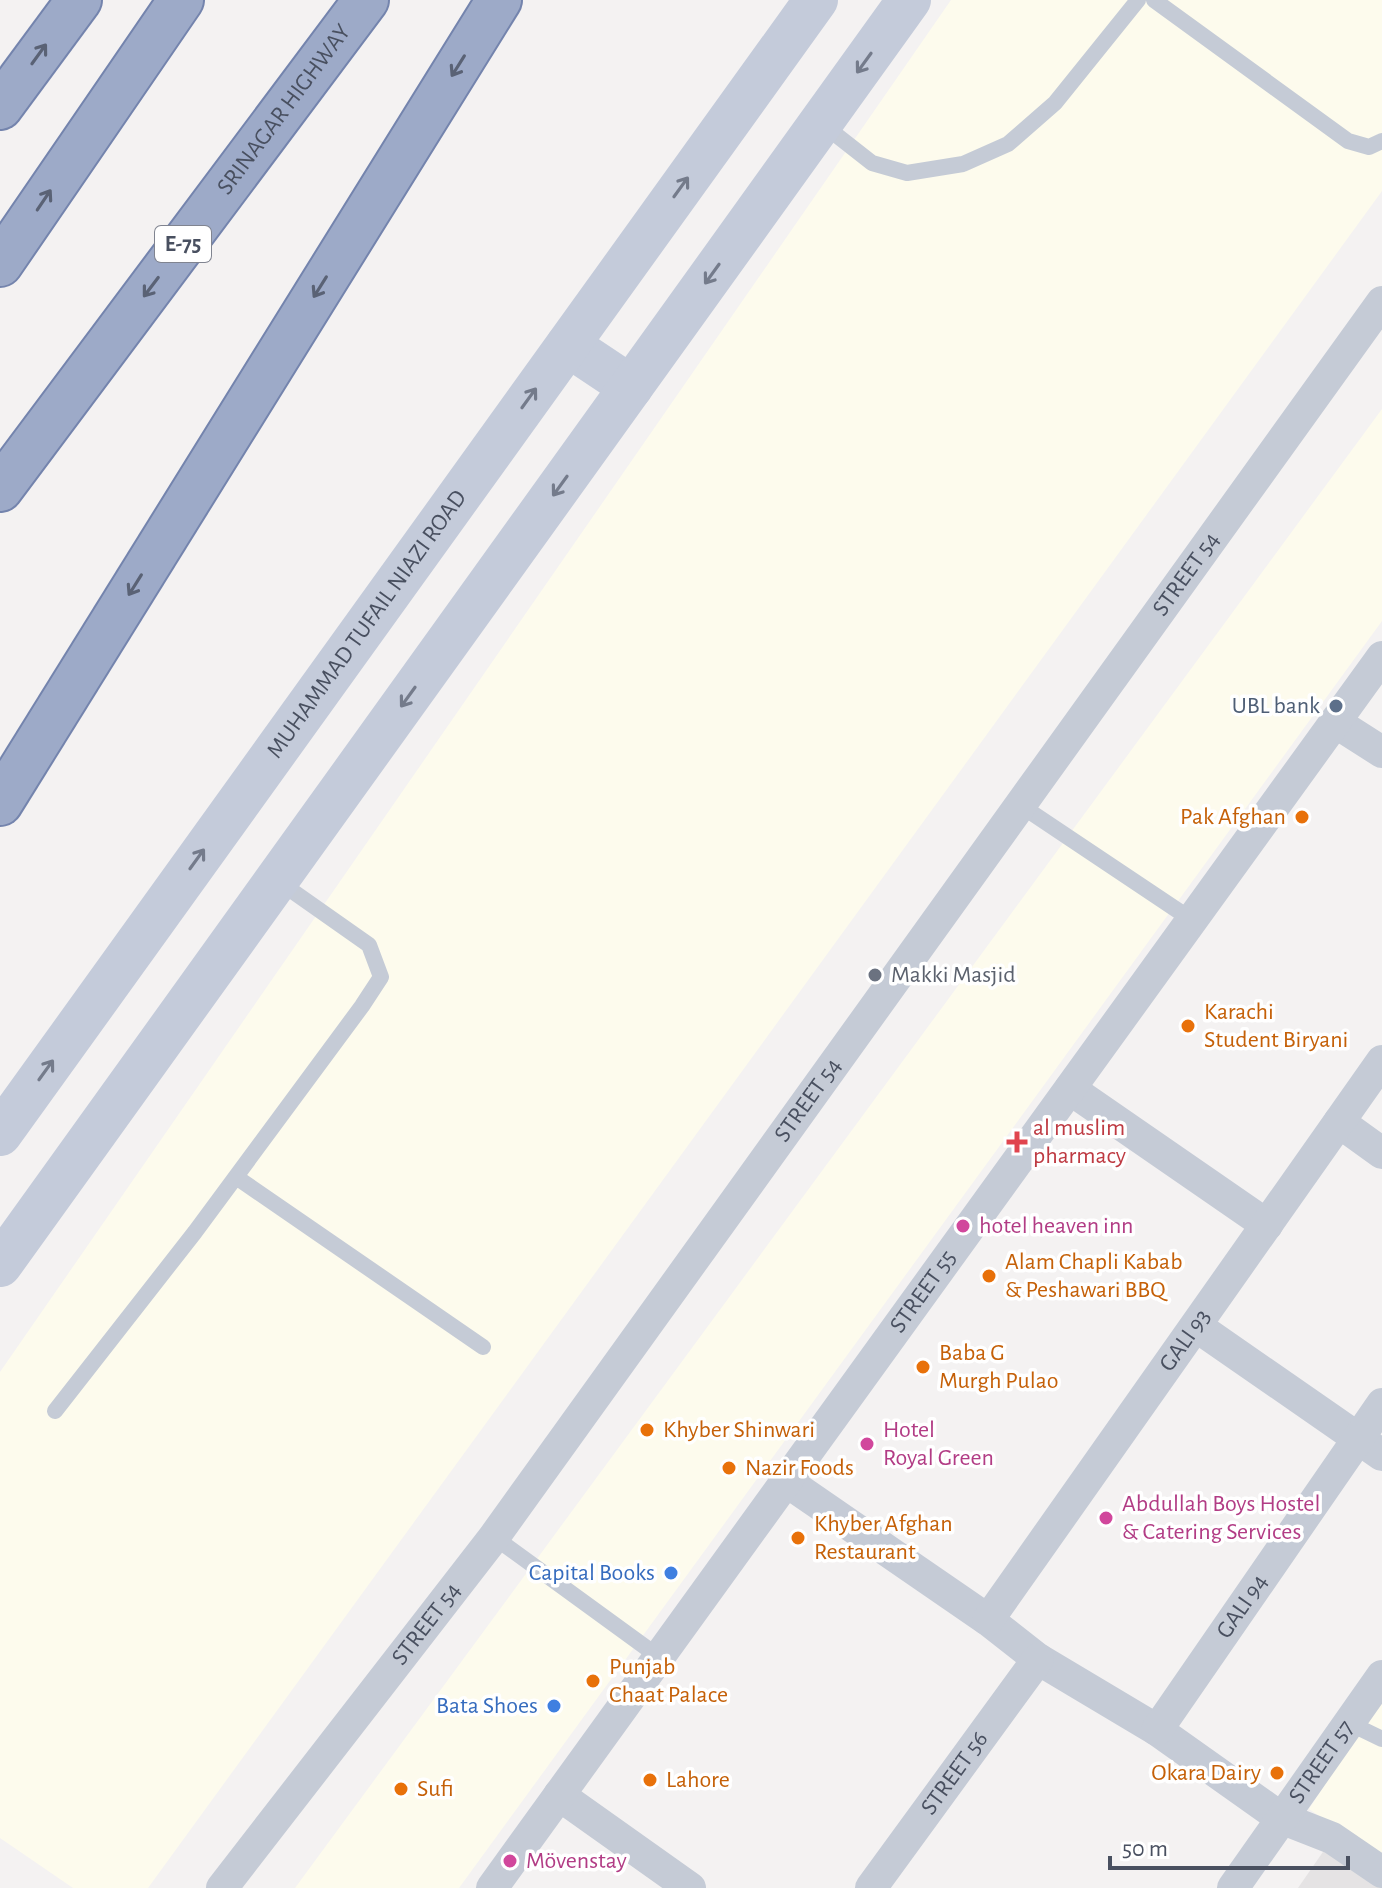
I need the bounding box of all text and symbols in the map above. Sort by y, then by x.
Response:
street label: SRINAGAR HIGHWAY [213,20,355,199]
one-way arrow [31,43,48,65]
one-way arrow [855,52,872,74]
one-way arrow [450,54,466,77]
one-way arrow [673,177,689,199]
one-way arrow [36,189,52,211]
road number: E-75 [155,226,211,262]
one-way arrow [704,263,720,285]
one-way arrow [143,275,160,297]
one-way arrow [312,275,328,298]
one-way arrow [521,388,537,410]
one-way arrow [552,474,568,496]
street label: MUHAMMAD TUFAIL NIAZI ROAD [263,486,471,763]
street label: STREET 54 [1148,528,1224,620]
one-way arrow [126,573,142,596]
one-way arrow [400,685,416,707]
place label: UBL bank [1232,694,1320,718]
marker: UBL bank [1327,697,1345,715]
place label: Pak Afghan [1180,805,1286,829]
marker: Pak Afghan [1293,808,1311,826]
one-way arrow [189,849,206,871]
place label: Makki Masjid [891,963,1016,987]
marker: Makki Masjid [866,966,884,984]
place label: Karachi Student Biryani [1204,1000,1348,1052]
marker: Karachi Student Biryani [1179,1017,1197,1035]
street label: STREET 54 [770,1054,846,1146]
one-way arrow [37,1060,54,1082]
place label: al muslim pharmacy [1033,1116,1126,1168]
marker: al muslim pharmacy [1008,1133,1026,1151]
place label: hotel heaven inn [979,1214,1133,1238]
marker: hotel heaven inn [954,1217,972,1235]
street label: STREET 55 [886,1246,961,1337]
place label: Alam Chapli Kabab & Peshawari BBQ [1005,1250,1183,1302]
marker: Alam Chapli Kabab & Peshawari BBQ [980,1267,998,1285]
street label: GALI 93 [1155,1305,1215,1376]
place label: Baba G Murgh Pulao [939,1341,1059,1393]
marker: Baba G Murgh Pulao [914,1358,932,1376]
place label: Khyber Shinwari [663,1418,815,1442]
place label: Hotel Royal Green [883,1418,994,1470]
marker: Khyber Shinwari [638,1421,656,1439]
marker: Hotel Royal Green [858,1435,876,1453]
place label: Nazir Foods [745,1456,854,1480]
marker: Nazir Foods [720,1459,738,1477]
place label: Abdullah Boys Hostel & Catering Services [1122,1492,1320,1544]
marker: Abdullah Boys Hostel & Catering Services [1097,1509,1115,1527]
place label: Khyber Afghan Restaurant [814,1512,953,1564]
marker: Khyber Afghan Restaurant [789,1529,807,1547]
place label: Capital Books [529,1561,655,1585]
marker: Capital Books [662,1564,680,1582]
street label: GALI 94 [1212,1570,1272,1643]
street label: STREET 54 [388,1578,466,1669]
place label: Punjab Chaat Palace [609,1655,728,1707]
marker: Punjab Chaat Palace [584,1672,602,1690]
place label: Bata Shoes [436,1694,538,1718]
marker: Bata Shoes [545,1697,563,1715]
street label: STREET 57 [1284,1716,1359,1808]
street label: STREET 56 [917,1727,993,1819]
place label: Okara Dairy [1151,1761,1261,1785]
marker: Okara Dairy [1268,1764,1286,1782]
place label: Lahore [666,1768,730,1792]
marker: Lahore [641,1771,659,1789]
place label: Sufi [417,1777,454,1801]
marker: Sufi [392,1780,410,1798]
scale bar [1110,1820,1348,1870]
text: 50 m [1122,1837,1168,1861]
place label: Mövenstay [526,1849,627,1873]
marker: Mövenstay [501,1852,519,1870]

